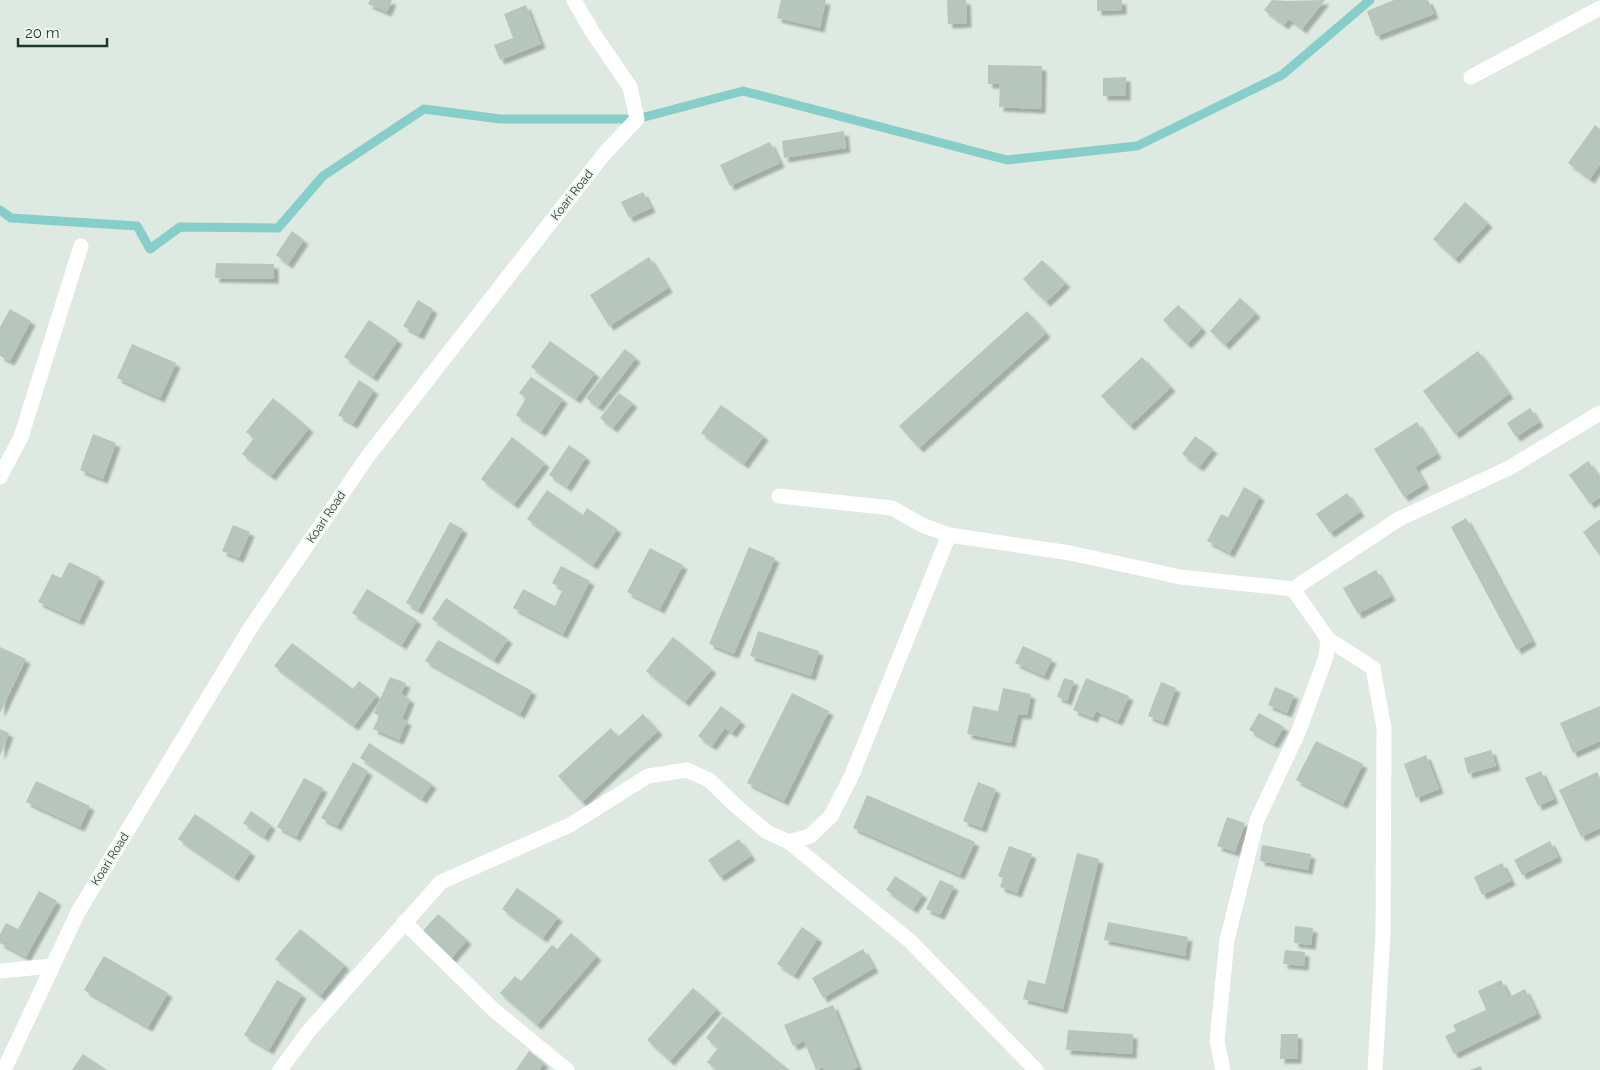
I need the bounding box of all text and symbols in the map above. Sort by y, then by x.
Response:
scale bar [18,15,106,47]
text: 20 m [25,24,60,42]
street label: Koari Road [548,167,596,223]
street label: Koari Road [304,488,348,546]
street label: Koari Road [88,830,132,888]

